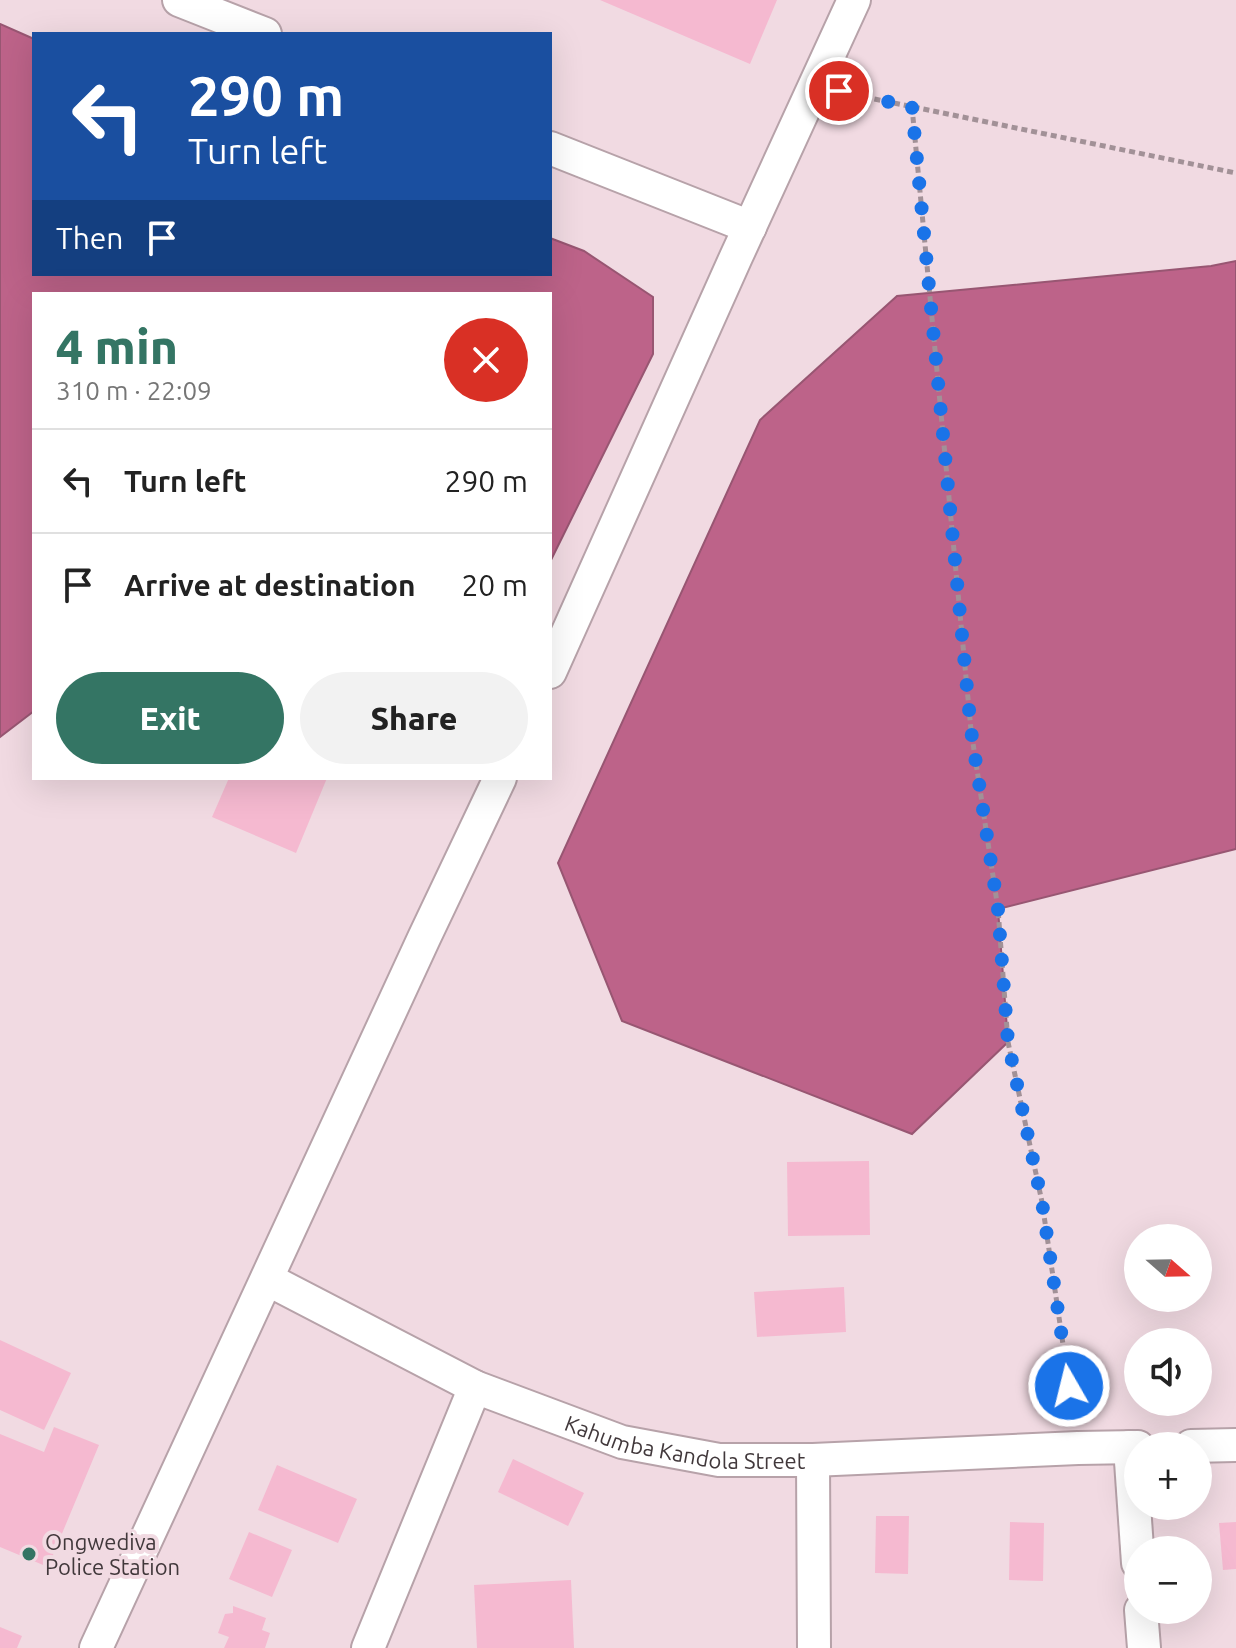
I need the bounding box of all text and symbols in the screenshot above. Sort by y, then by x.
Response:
pin [805,57,873,125]
icon: left [56,64,160,168]
text: 290 m [188,64,344,127]
icon: arrive [817,69,861,113]
text: Turn left [188,130,327,171]
icon: arrive [140,216,184,260]
text: Then [56,221,124,255]
button: close [444,318,528,402]
text: 4 min [56,319,178,373]
text: 310 m · 22:09 [56,376,212,405]
icon: left [56,459,100,503]
text: Turn left [124,464,246,498]
text: 290 m [444,464,528,498]
icon: arrive [56,563,100,607]
text: Arrive at destination [124,568,416,602]
text: 20 m [461,568,528,602]
button: Exit [56,672,284,764]
button: Share [300,672,528,764]
north arrow [1124,1224,1212,1312]
map controls [1124,1224,1212,1624]
button: sound [1124,1328,1212,1416]
position arrow [1027,1344,1111,1428]
street label: Kahumba Kandola Street [562,1409,806,1473]
button: + [1124,1432,1212,1520]
place label: Ongwediva Police Station [45,1529,180,1579]
button: − [1124,1536,1212,1624]
marker: Ongwediva Police Station [20,1545,38,1563]

